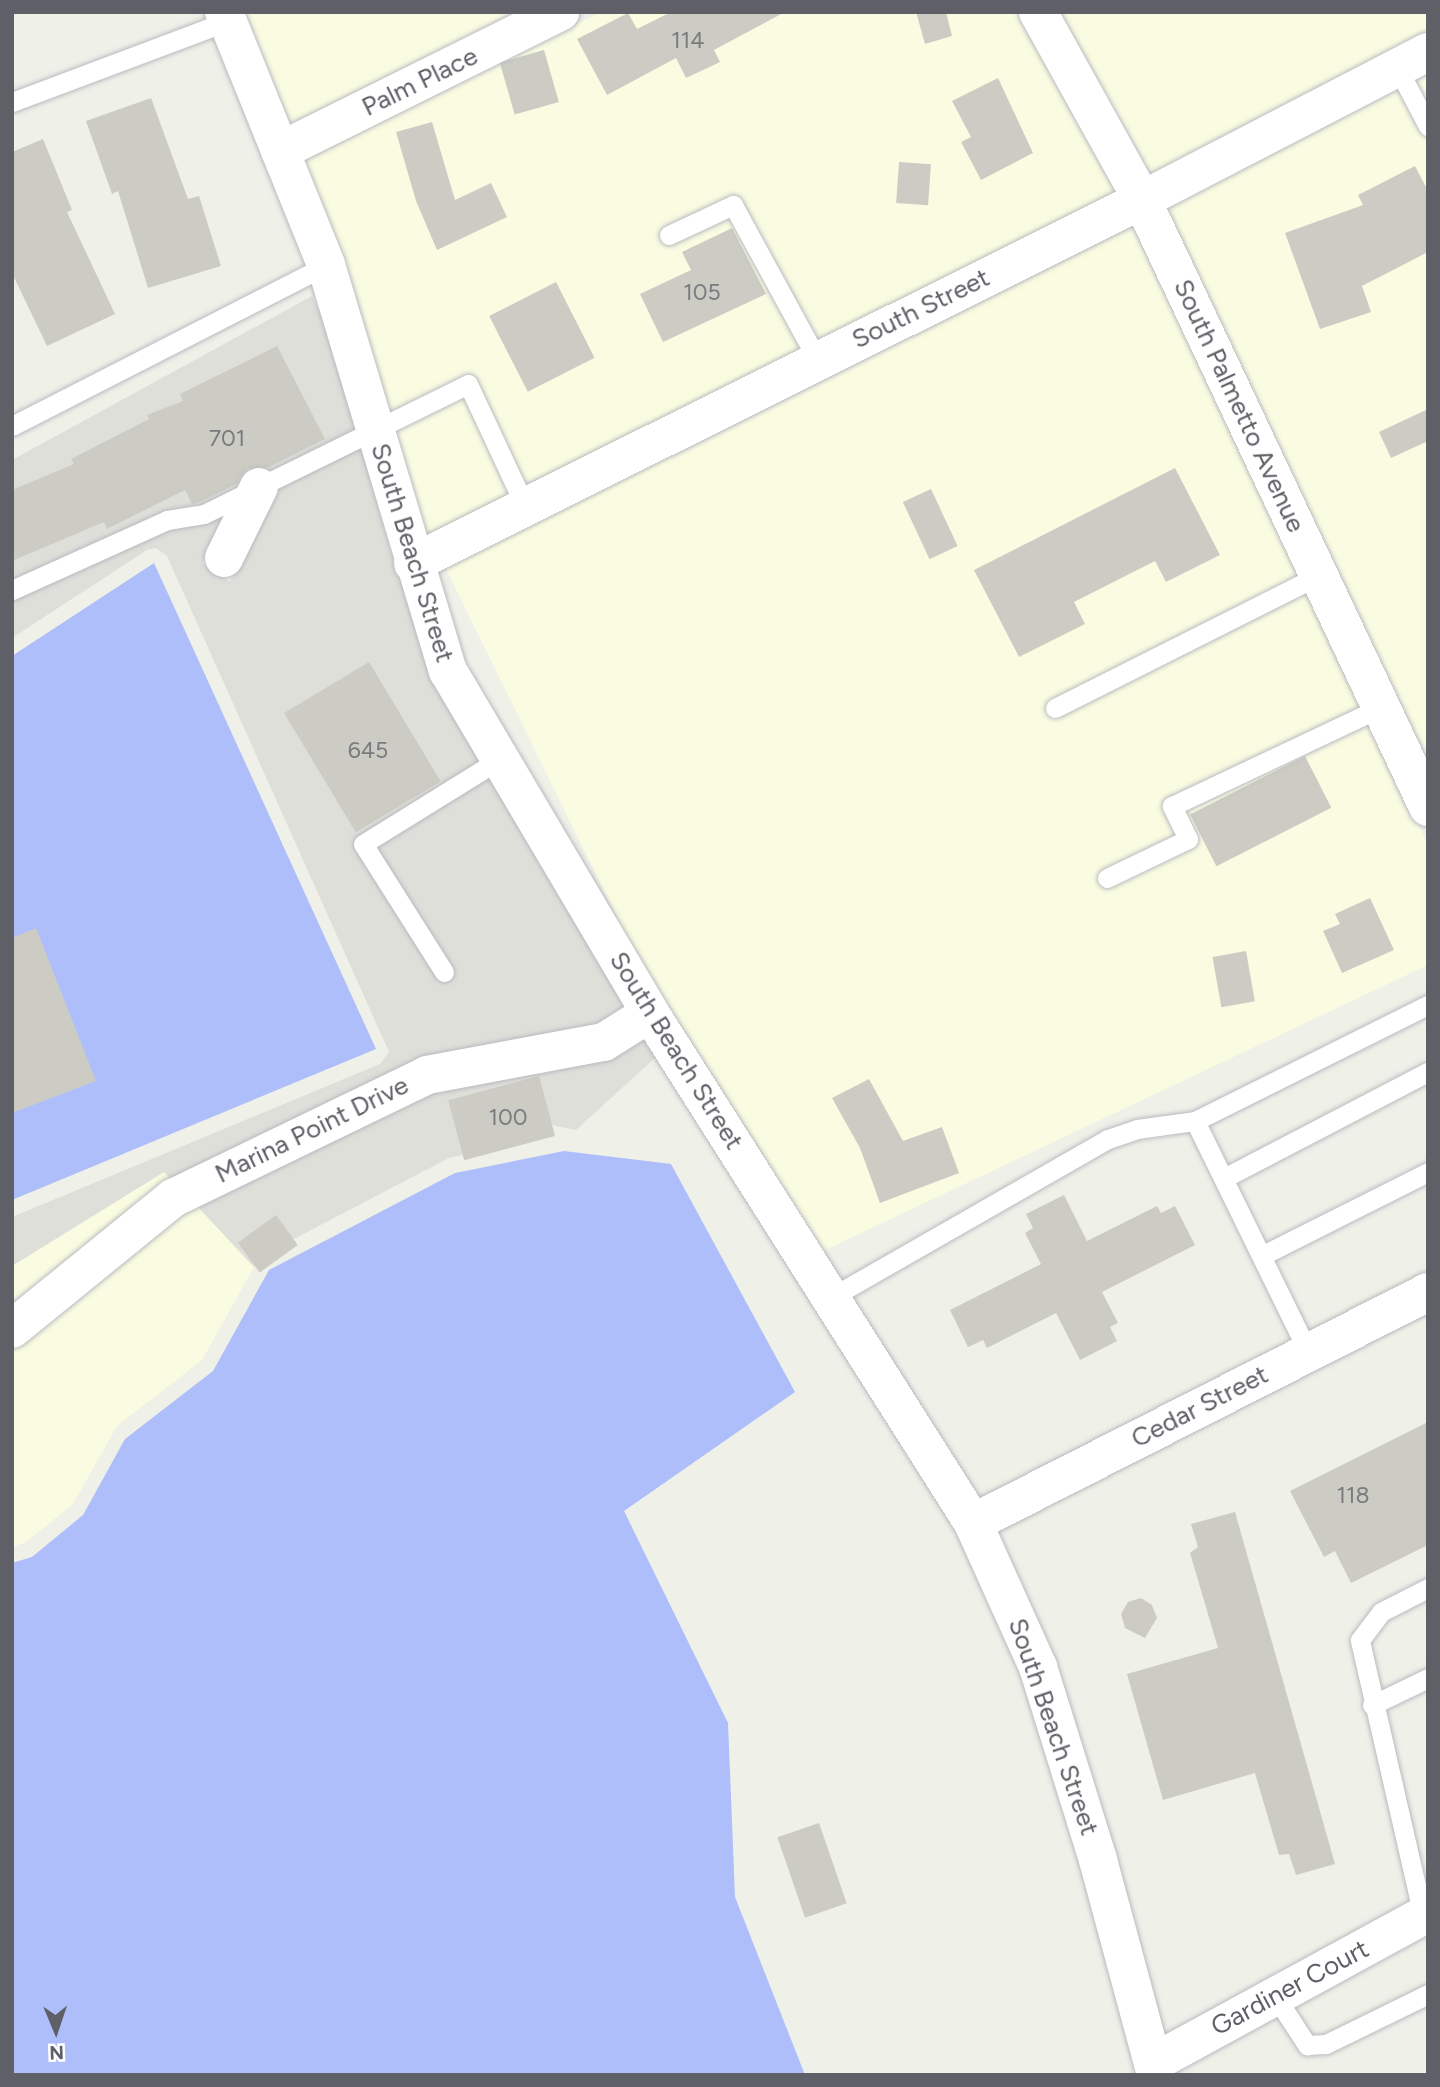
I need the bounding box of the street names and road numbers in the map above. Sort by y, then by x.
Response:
street label: Palm Place [357,41,483,123]
street label: South Street [847,262,995,356]
street label: South Palmetto Avenue [1167,275,1311,537]
street label: South Beach Street [364,440,460,666]
street label: South Beach Street [603,946,749,1156]
street label: Marina Point Drive [210,1070,414,1190]
street label: Cedar Street [1126,1359,1274,1455]
street label: South Beach Street [1001,1614,1105,1840]
street label: Gardiner Court [1206,1933,1374,2043]

